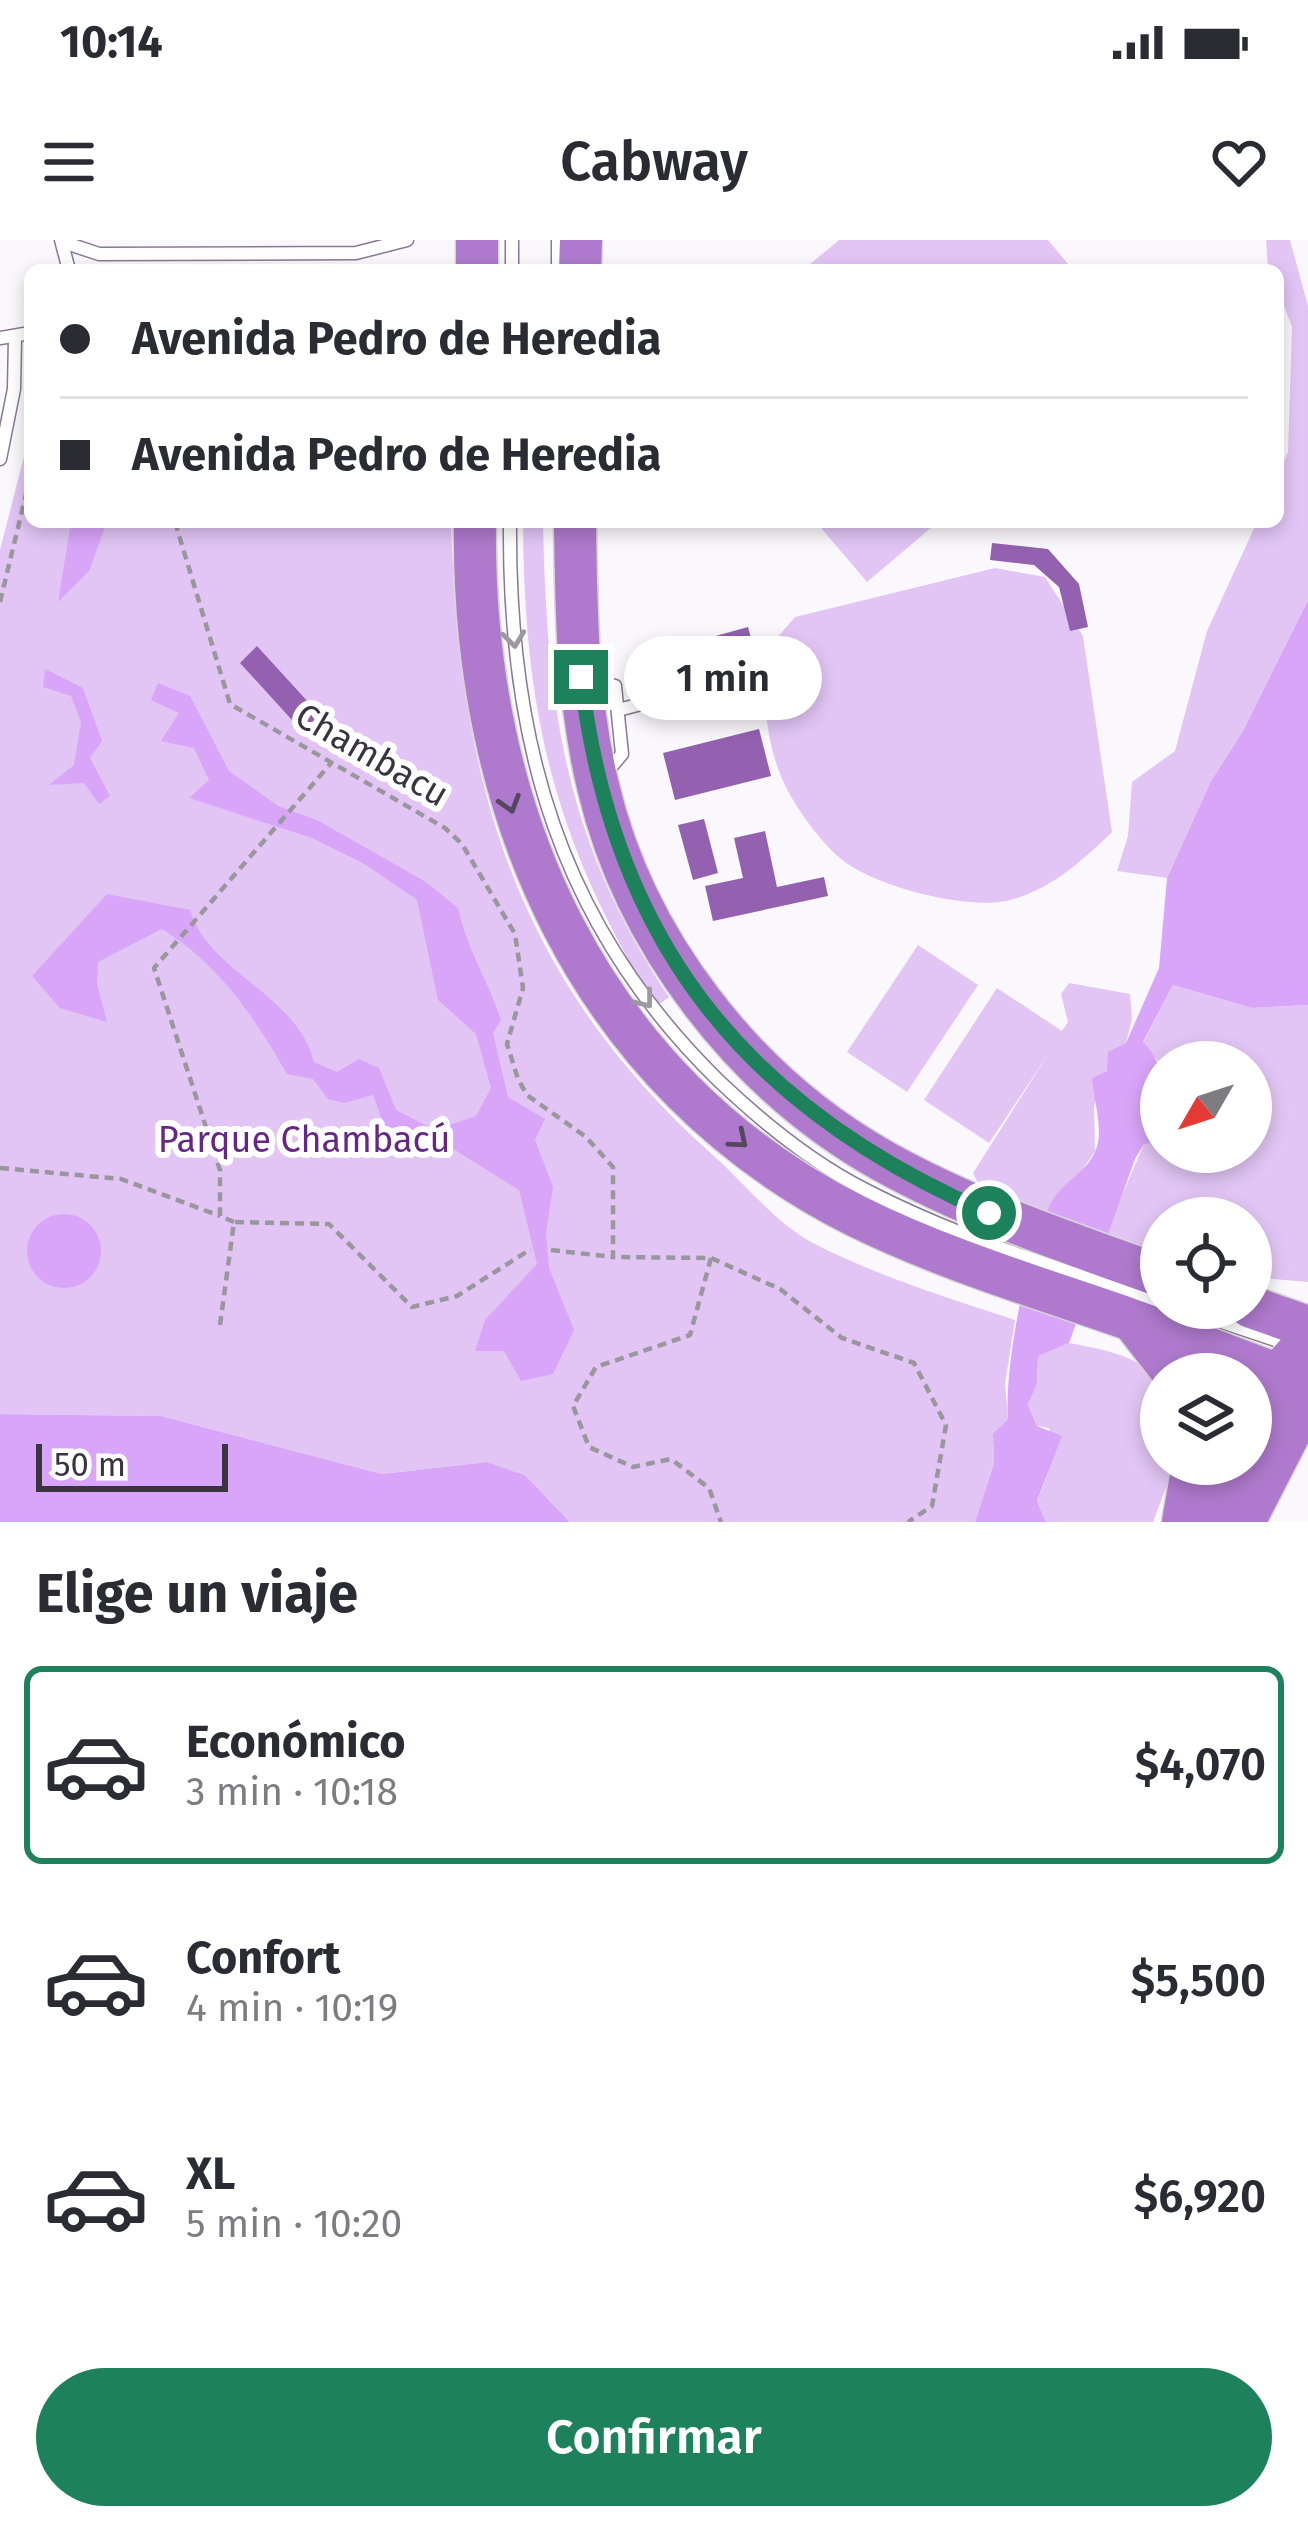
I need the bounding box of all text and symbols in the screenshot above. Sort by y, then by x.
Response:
text: 10:14 [60,15,163,69]
icon: menu [36,129,102,195]
icon: heart [1206,129,1272,195]
text: Cabway [560,130,748,194]
text: Avenida Pedro de Heredia [132,312,661,366]
text: Avenida Pedro de Heredia [132,428,661,482]
one-way arrow [500,629,526,649]
callout: 1 min [623,635,821,719]
route end [554,650,608,704]
text: 1 min [676,655,770,701]
street label: Chambacu [287,694,457,816]
one-way arrow [496,792,521,813]
one-way arrow [631,987,653,1008]
north arrow [1140,1041,1272,1173]
map controls [1140,1041,1272,1485]
park label: Parque Chambacú [158,1118,450,1162]
one-way arrow [726,1125,748,1147]
route start [962,1186,1016,1240]
button: locate [1140,1197,1272,1329]
button: layers [1140,1353,1272,1485]
scale bar [36,1438,228,1491]
text: 50 m [54,1445,126,1485]
text: Elige un viaje [36,1562,358,1626]
icon: car [42,1711,150,1819]
text: Económico [186,1715,406,1769]
text: $4,070 [1135,1738,1266,1792]
text: 3 min · 10:18 [186,1769,398,1815]
icon: car [42,1927,150,2035]
text: Confort [186,1931,341,1985]
text: $5,500 [1131,1954,1266,2008]
text: 4 min · 10:19 [186,1985,398,2031]
icon: car [42,2143,150,2251]
text: XL [186,2147,235,2201]
text: $6,920 [1134,2170,1266,2224]
text: 5 min · 10:20 [186,2201,402,2247]
button: Confirmar [36,2368,1272,2506]

